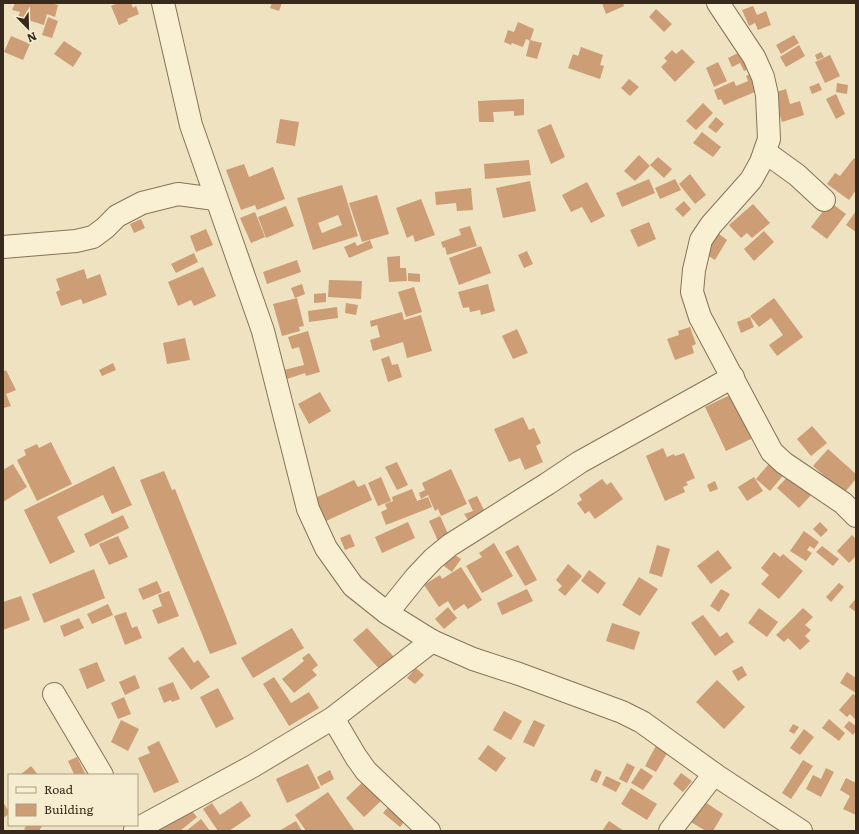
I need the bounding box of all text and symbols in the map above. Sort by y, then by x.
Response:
north arrow [8,8,48,48]
text: N [25,29,40,47]
legend [8,774,138,826]
text: Road [44,780,74,798]
text: Building [44,800,94,818]

